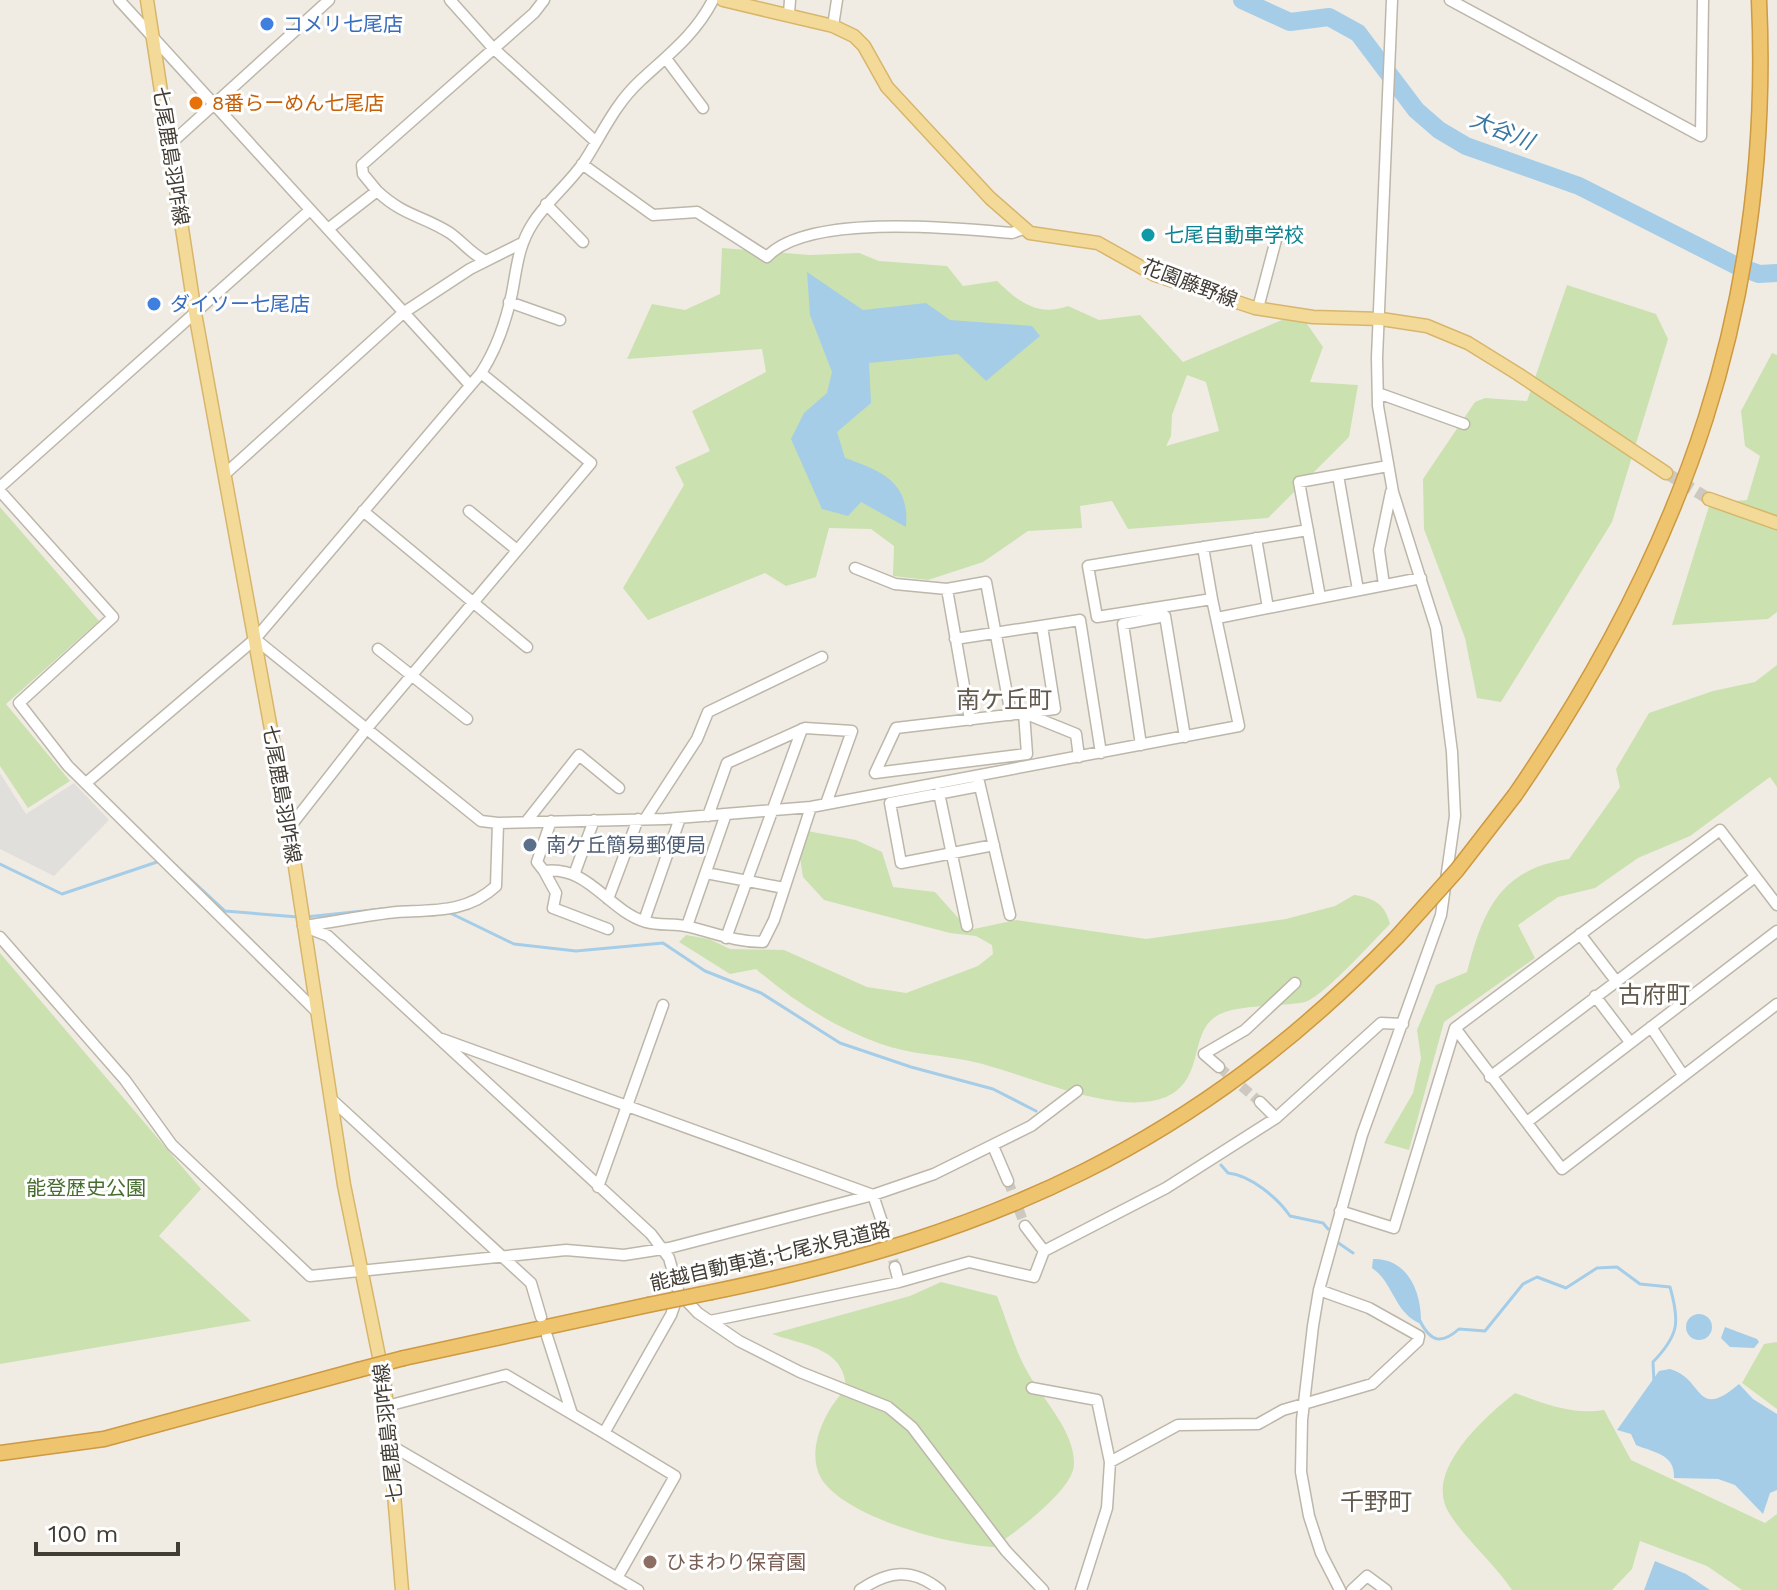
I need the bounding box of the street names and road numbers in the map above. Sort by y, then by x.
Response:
street label: 七尾鹿島羽咋線 [148,85,194,227]
street label: 花園藤野線 [1139,254,1241,312]
street label: 七尾鹿島羽咋線 [258,723,306,865]
street label: 能越自動車道;七尾氷見道路 [647,1217,893,1295]
street label: 七尾鹿島羽咋線 [369,1362,407,1504]

